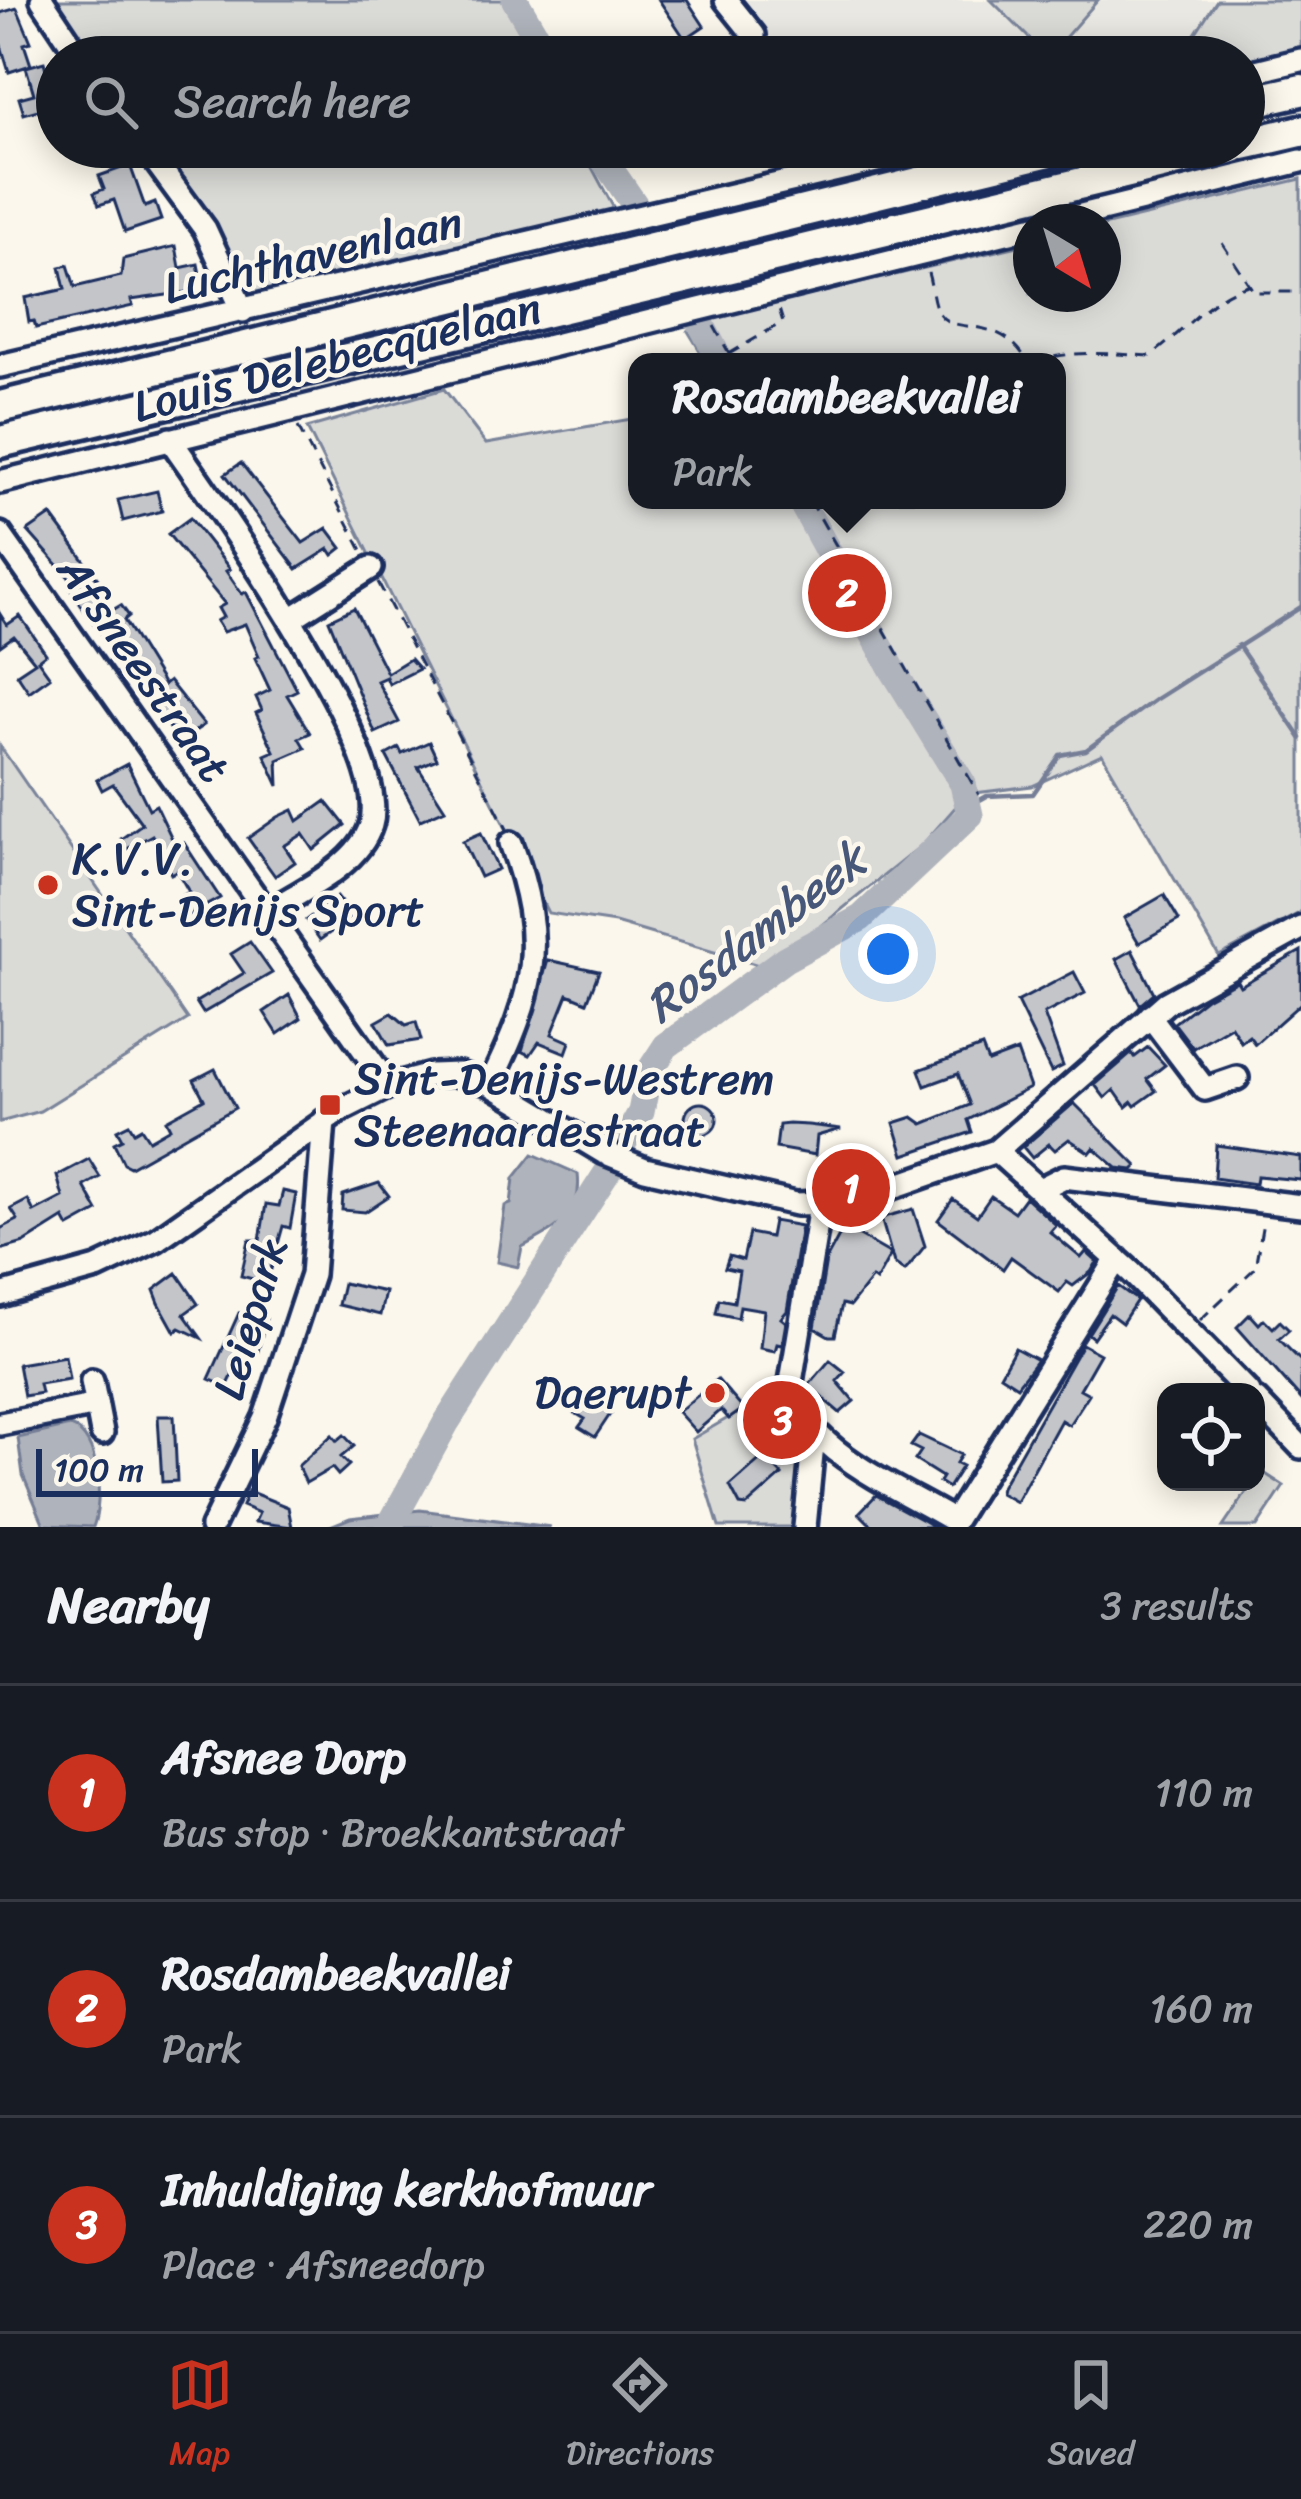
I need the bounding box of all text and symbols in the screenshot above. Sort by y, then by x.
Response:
search box [36,36,1265,168]
text: Search here [174,62,411,142]
icon: search [78,69,144,135]
street label: Luchthavenlaan [156,182,470,328]
north arrow [1013,204,1121,312]
street label: Louis Delebecquelaan [124,268,550,446]
popup [628,353,1066,509]
text: Rosdambeekvallei [673,357,1021,437]
text: Park [673,437,753,506]
street label: Afsneestraat [35,537,253,800]
pin: 2 [808,548,886,638]
water label: Rosdambeek [625,817,889,1046]
place label: K.V.V. Sint-Denijs Sport [72,819,424,951]
marker: K.V.V. Sint-Denijs Sport [35,872,61,898]
your location [858,924,918,984]
place label: Sint-Denijs-Westrem Steenaardestraat [354,1039,775,1171]
marker: Sint-Denijs-Westrem Steenaardestraat [317,1092,343,1118]
pin: 1 [812,1143,890,1233]
street label: Leiepark [189,1227,311,1409]
place label: Daerupt [534,1353,693,1433]
pin: 3 [743,1375,821,1465]
marker: Daerupt [702,1380,728,1406]
map controls [1157,1383,1265,1491]
button: locate [1157,1383,1265,1491]
text: 100 m [54,1441,144,1499]
scale bar [36,1443,258,1496]
text: Nearby [48,1560,209,1650]
text: 3 results [1100,1571,1253,1640]
text: Afsnee Dorp [162,1718,406,1798]
text: 1 [79,1758,95,1827]
text: 110 m [1155,1758,1253,1827]
text: Bus stop · Broekkantstraat [162,1798,624,1867]
text: Rosdambeekvallei [162,1934,510,2014]
text: 2 [76,1974,98,2043]
text: 160 m [1149,1974,1253,2043]
text: Park [162,2014,242,2083]
text: Inhuldiging kerkhofmuur [162,2150,651,2230]
text: 3 [76,2190,98,2259]
text: 220 m [1143,2190,1253,2259]
text: Place · Afsneedorp [162,2230,485,2299]
tab: Map [167,2352,233,2482]
tab: Directions [566,2352,714,2482]
tab: Saved [1047,2352,1134,2482]

